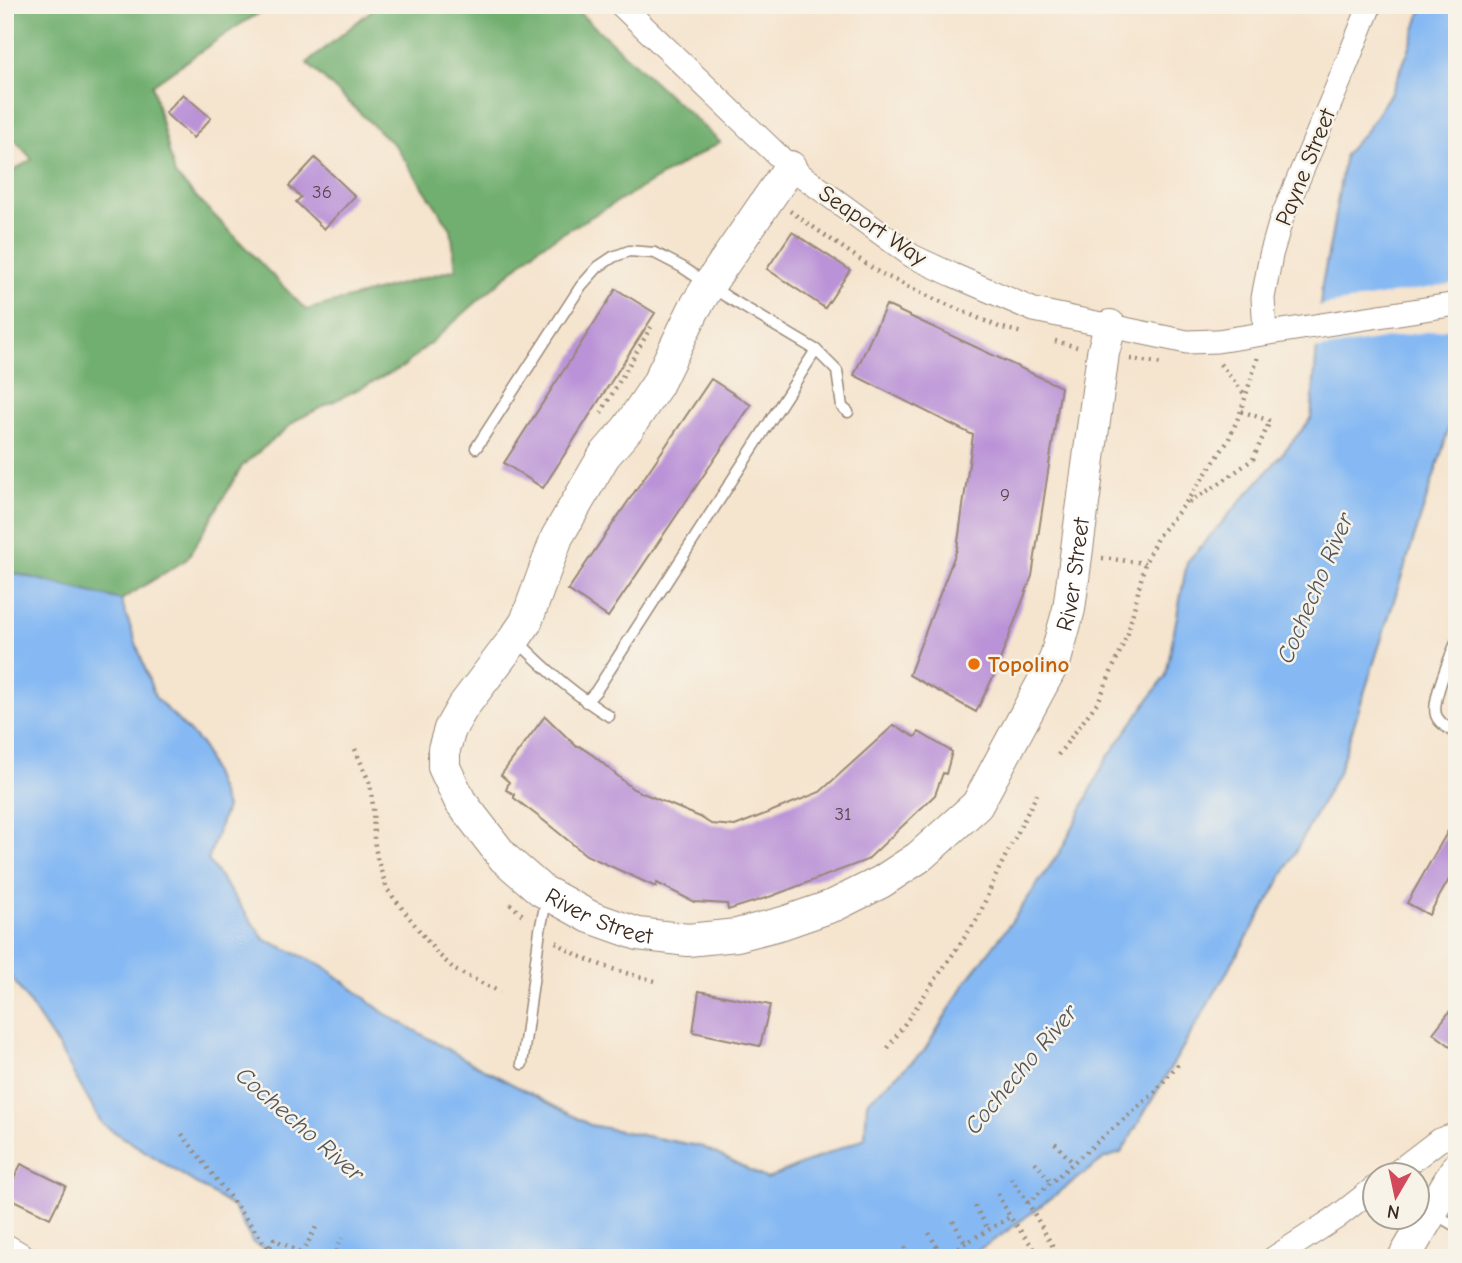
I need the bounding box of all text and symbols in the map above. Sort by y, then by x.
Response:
street label: Payne Street [1270,104,1342,230]
street label: Seaport Way [814,179,932,272]
house number: 36 [312,181,332,203]
house number: 9 [1000,484,1010,506]
water label: Cochecho River [1271,507,1360,667]
street label: River Street [1051,515,1095,634]
place label: Topolino [988,651,1069,678]
marker: Topolino [966,656,982,672]
house number: 31 [834,803,852,825]
street label: River Street [541,882,655,950]
water label: Cochecho River [959,997,1084,1139]
water label: Cochecho River [230,1061,371,1188]
north arrow [1360,1162,1430,1232]
text: N [1386,1200,1401,1224]

